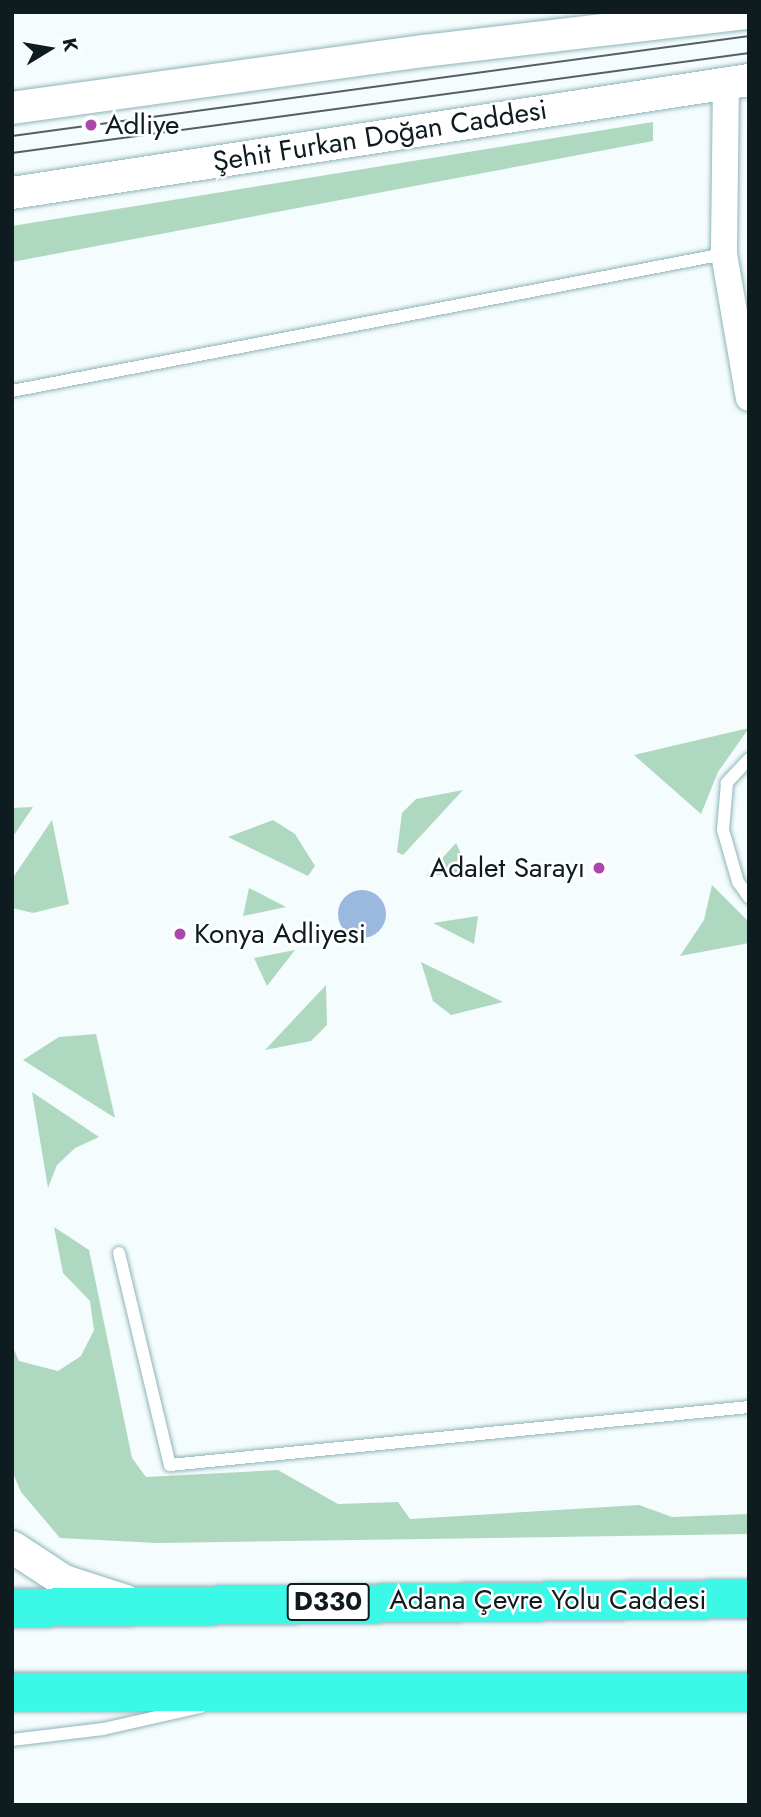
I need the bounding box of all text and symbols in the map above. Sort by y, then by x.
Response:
north arrow [14,14,84,84]
text: K [56,36,85,54]
street label: Şehit Furkan Doğan Caddesi [211,93,549,179]
place label: Adliye [105,108,179,142]
marker: Adliye [83,117,99,133]
place label: Adalet Sarayı [430,851,585,885]
marker: Adalet Sarayı [591,860,607,876]
place label: Konya Adliyesi [194,917,366,951]
marker: Konya Adliyesi [172,926,188,942]
road number: D330 [286,1580,370,1624]
street label: Adana Çevre Yolu Caddesi [389,1583,707,1617]

